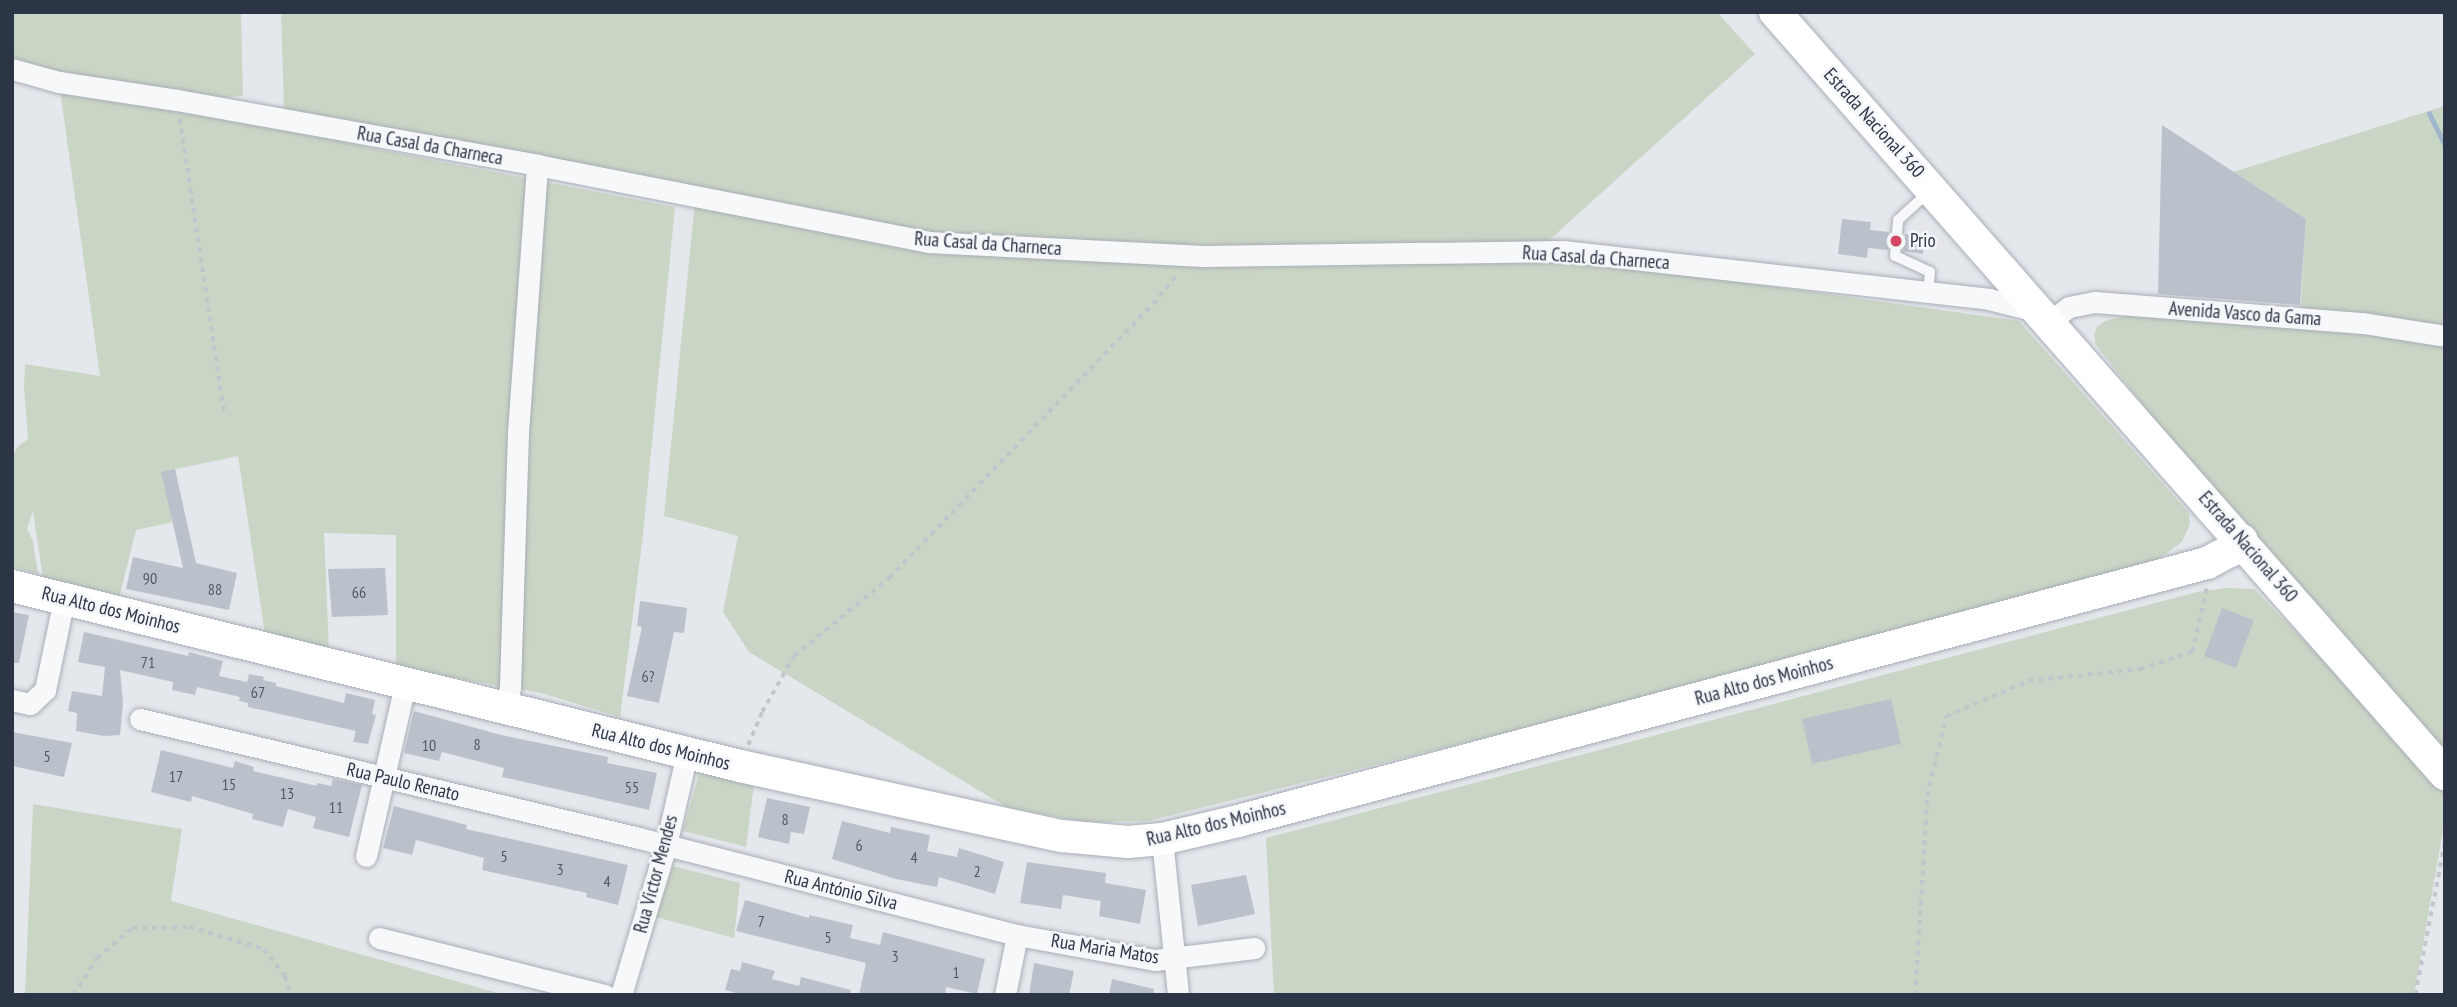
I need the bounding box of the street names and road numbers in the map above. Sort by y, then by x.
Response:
street label: Estrada Nacional 360 [1819,64,1929,182]
street label: Rua Casal da Charneca [355,122,505,170]
street label: Rua Casal da Charneca [914,227,1062,261]
street label: Rua Casal da Charneca [1522,241,1670,275]
street label: Avenida Vasco da Gama [2168,297,2322,331]
street label: Estrada Nacional 360 [2194,487,2302,607]
street label: Rua Alto dos Moinhos [39,582,183,638]
street label: Rua Alto dos Moinhos [1692,652,1836,710]
street label: Rua Alto dos Moinhos [589,719,733,775]
street label: Rua Paulo Renato [344,758,462,806]
street label: Rua Alto dos Moinhos [1144,797,1288,851]
street label: Rua Victor Mendes [629,812,683,936]
street label: Rua António Silva [782,865,900,915]
street label: Rua Maria Matos [1049,929,1161,969]

